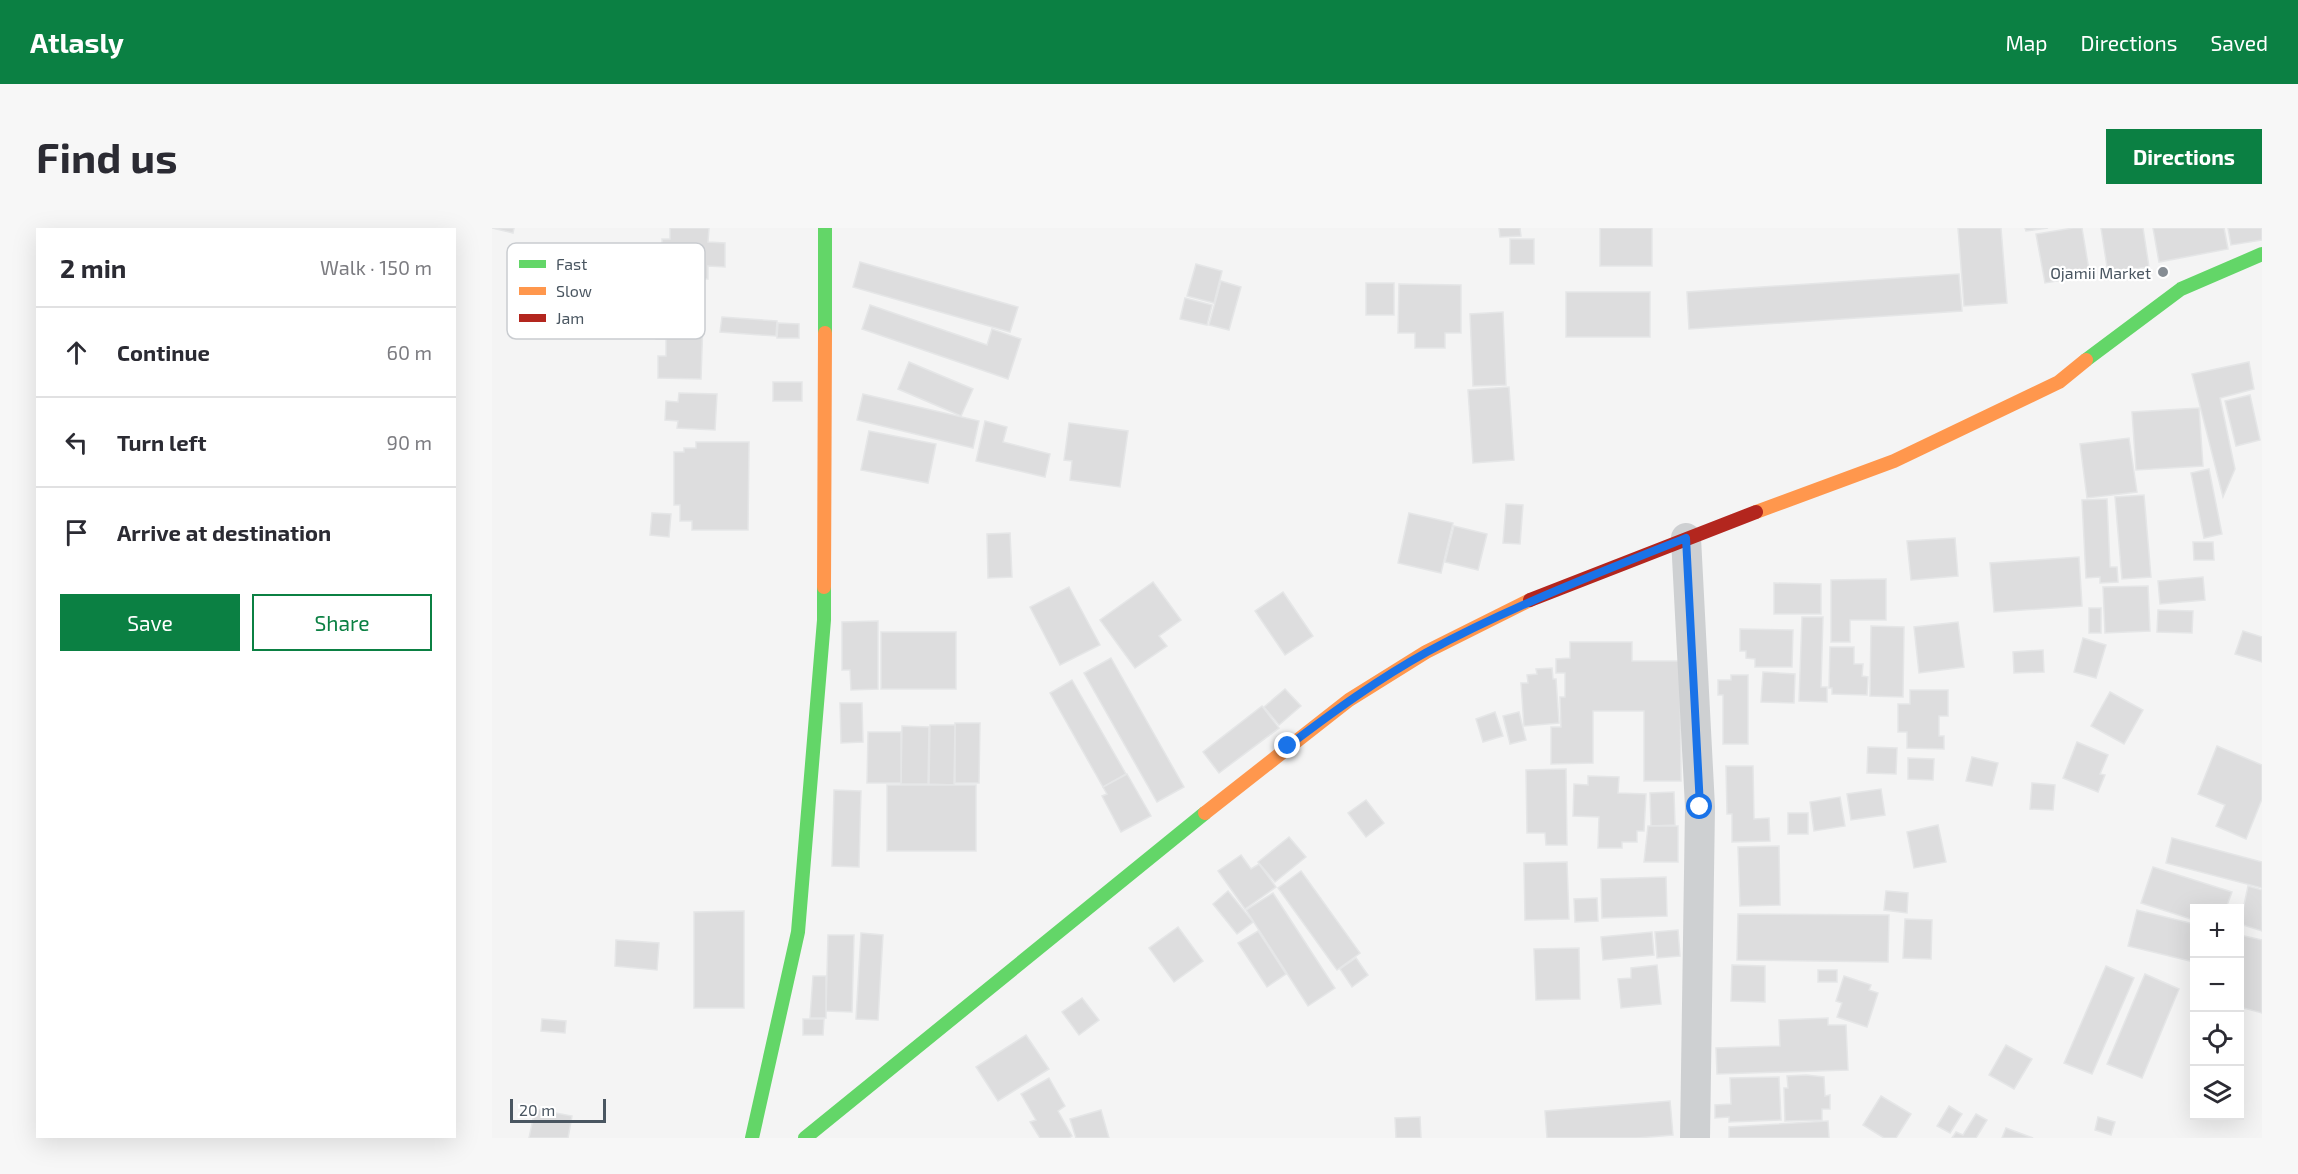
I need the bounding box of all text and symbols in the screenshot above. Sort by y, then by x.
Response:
text: Atlasly [30,25,124,59]
text: Map [2005,30,2048,55]
text: Directions [2081,30,2177,55]
text: Saved [2210,30,2268,55]
button: Directions [2106,129,2262,184]
text: Find us [36,131,178,181]
legend [507,243,705,339]
text: 2 min [60,252,126,283]
text: Fast [556,254,587,273]
text: Walk · 150 m [320,255,432,279]
place label: Ojamii Market [2050,263,2151,283]
marker: Ojamii Market [2156,265,2170,279]
text: Slow [556,281,592,300]
text: Jam [556,308,584,327]
icon: ahead [60,336,93,369]
text: Continue [117,339,210,365]
text: 60 m [387,340,432,364]
icon: left [60,426,93,459]
text: Turn left [117,429,206,455]
text: 90 m [387,430,432,454]
icon: arrive [60,516,93,549]
text: Arrive at destination [117,519,331,545]
button: Save [60,594,240,651]
button: Share [252,594,432,651]
route end [1274,732,1300,758]
route start [1686,793,1712,819]
map controls [2190,904,2244,1120]
button: + [2190,904,2244,958]
button: − [2190,958,2244,1012]
button: locate [2190,1012,2244,1066]
button: layers [2190,1066,2244,1120]
scale bar [510,1096,606,1124]
text: 20 m [519,1100,555,1119]

